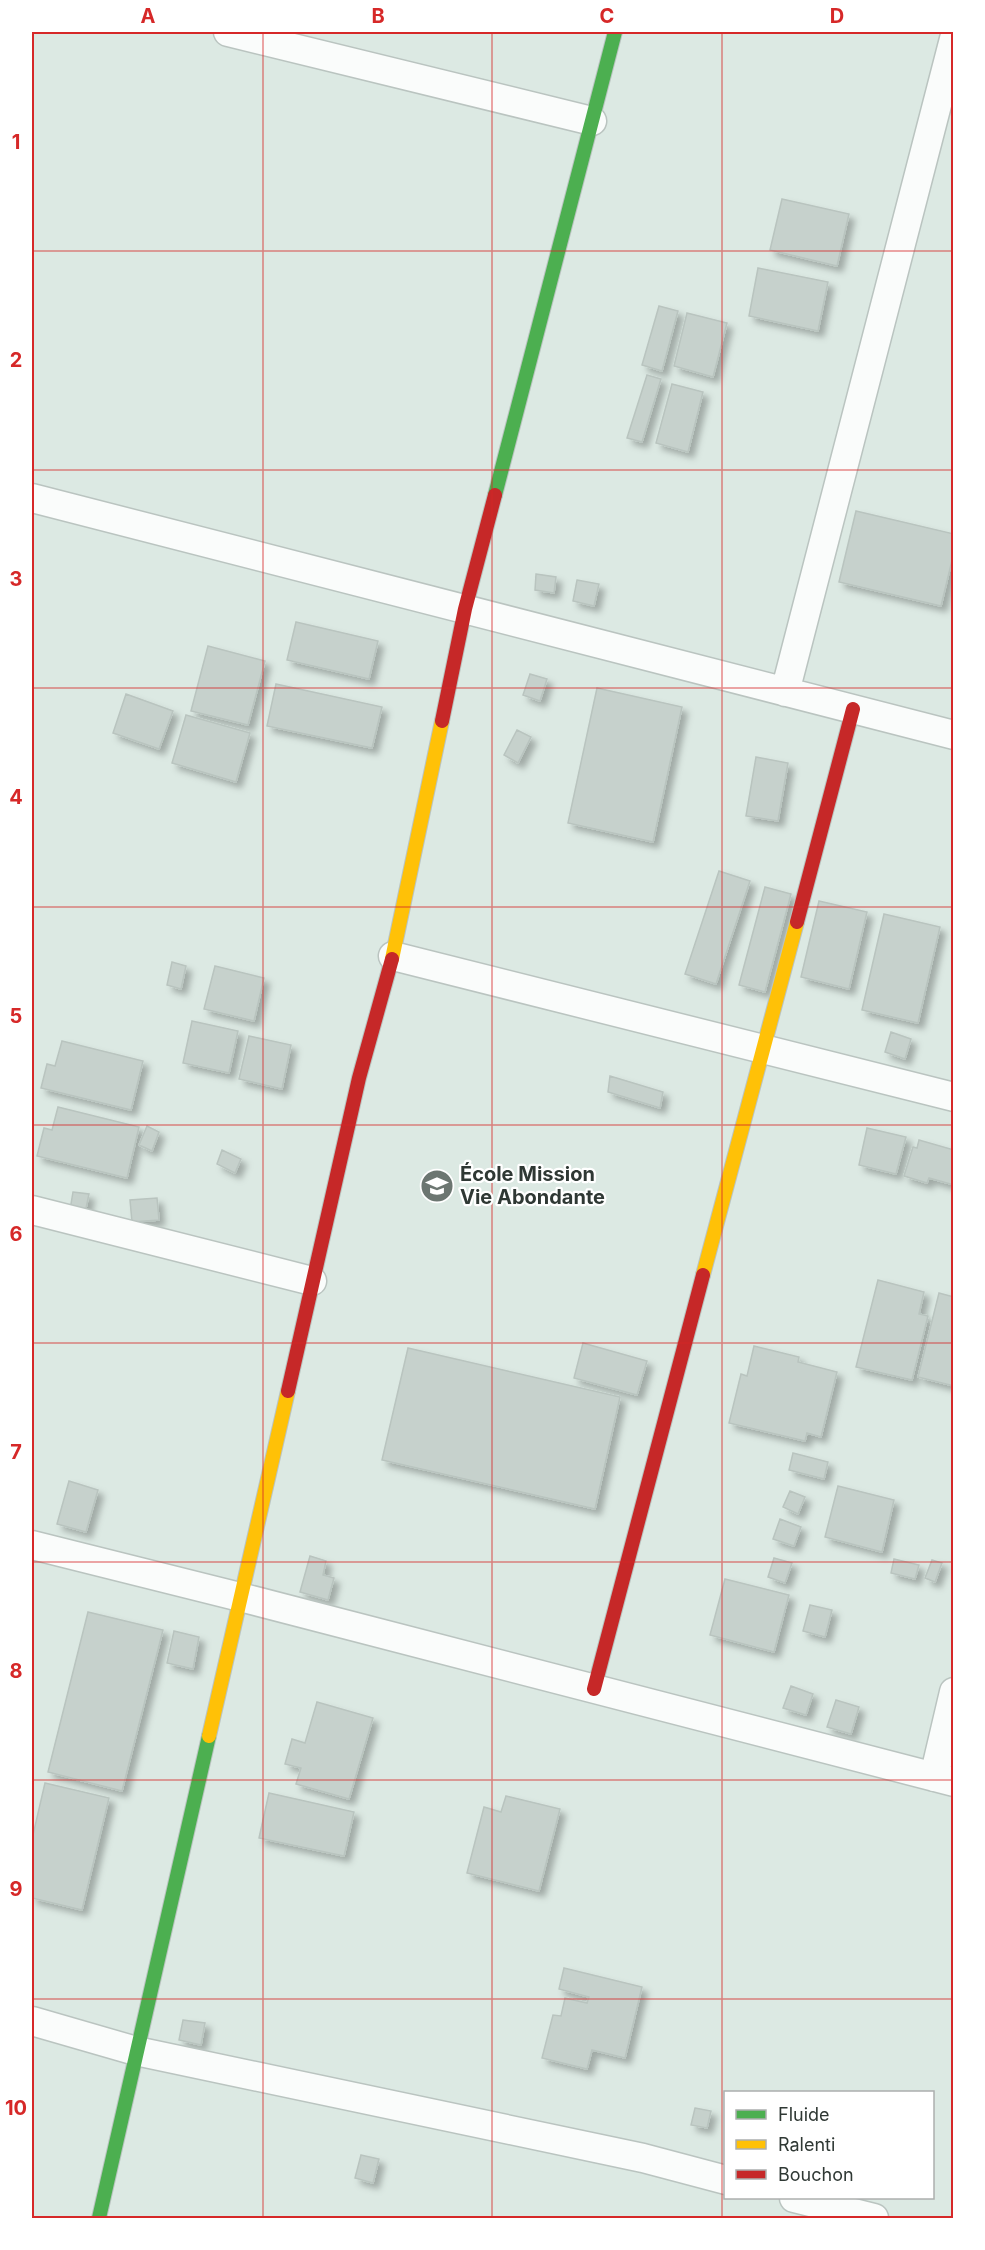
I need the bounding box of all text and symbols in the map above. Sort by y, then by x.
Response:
text: A [141,4,156,28]
text: B [371,4,385,28]
text: C [600,4,614,28]
text: D [830,4,844,28]
text: 1 [12,130,20,154]
text: 2 [10,348,22,372]
text: 3 [10,567,22,591]
text: 4 [9,785,23,809]
text: 5 [10,1004,22,1028]
place label: École Mission Vie Abondante [460,1161,605,1209]
school or university icon: École Mission Vie Abondante [419,1168,455,1204]
text: 6 [10,1222,23,1246]
text: 7 [10,1440,22,1464]
text: 8 [9,1659,23,1683]
text: 9 [10,1877,23,1901]
legend [724,2091,934,2199]
text: 10 [5,2096,27,2120]
text: Fluide [778,2104,830,2125]
text: Ralenti [778,2134,835,2155]
text: Bouchon [778,2164,854,2185]

